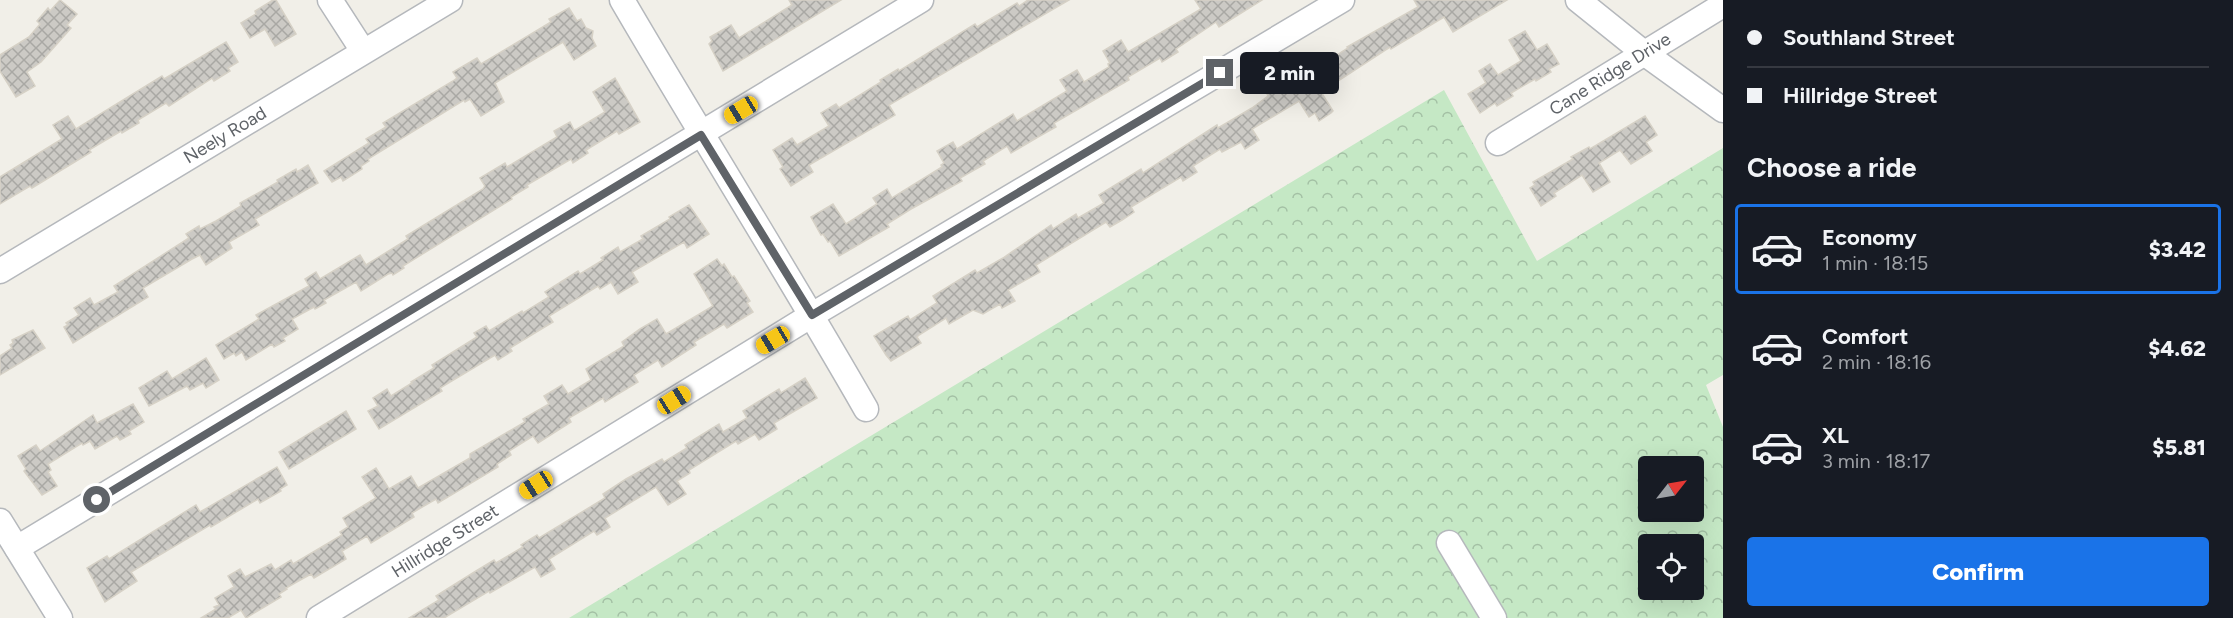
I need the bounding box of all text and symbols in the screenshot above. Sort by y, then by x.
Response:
text: Southland Street [1783,24,1955,51]
street label: Cane Ridge Drive [1545,28,1675,120]
callout: 2 min [1241,52,1340,94]
route end [1206,59,1233,86]
text: 2 min [1264,61,1315,85]
text: Hillridge Street [1783,82,1938,109]
car [721,93,761,127]
street label: Neely Road [180,102,270,168]
text: Choose a ride [1747,151,1916,184]
icon: car [1750,222,1804,276]
text: Economy [1822,224,1917,251]
text: $3.42 [2149,236,2206,263]
text: 1 min · 18:15 [1822,251,1928,275]
icon: car [1750,321,1804,375]
car [753,323,793,357]
text: Comfort [1822,323,1908,350]
text: $4.62 [2148,335,2206,362]
text: 2 min · 18:16 [1822,350,1931,374]
car [654,383,694,417]
icon: car [1750,420,1804,474]
text: XL [1822,422,1849,449]
text: $5.81 [2152,434,2206,461]
text: 3 min · 18:17 [1822,449,1930,473]
north arrow [1638,456,1704,522]
map controls [1638,456,1704,600]
car [516,468,556,502]
route start [83,486,110,513]
street label: Hillridge Street [388,499,503,583]
button: locate [1638,534,1704,600]
button: Confirm [1747,537,2209,606]

